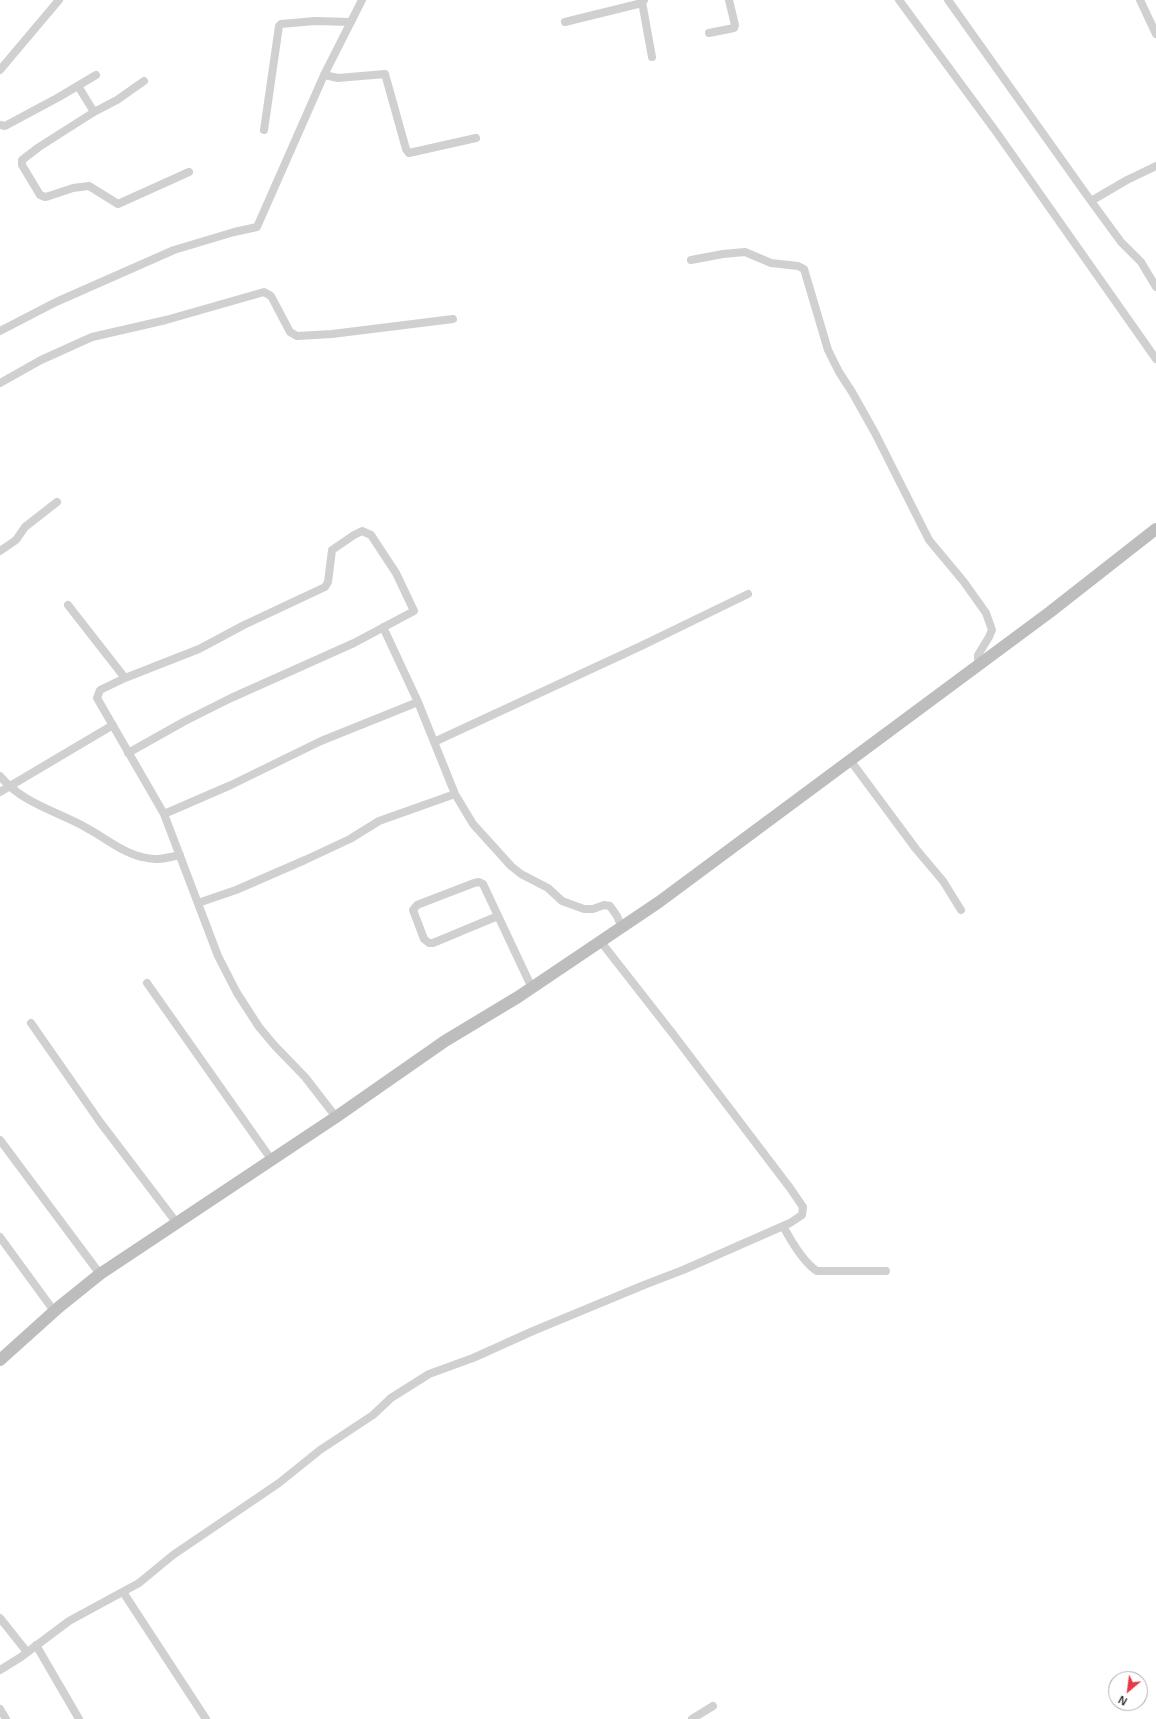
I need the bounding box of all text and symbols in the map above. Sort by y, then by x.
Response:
north arrow [1108,1671,1148,1711]
text: N [1116,1693,1129,1708]

